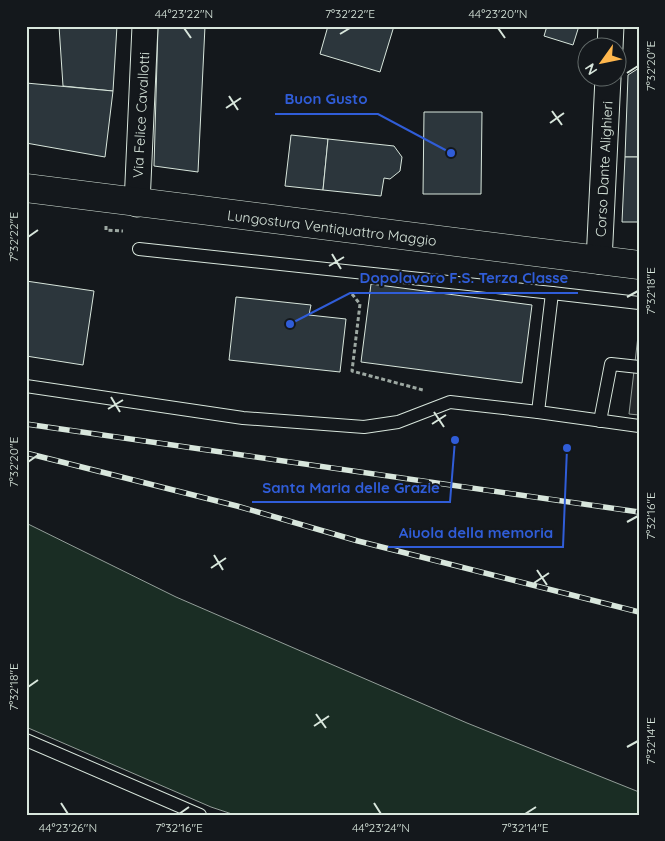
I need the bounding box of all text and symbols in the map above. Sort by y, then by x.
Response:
text: 44°23'22"N [155,6,213,21]
text: 7°32'22"E [325,6,375,21]
text: 44°23'20"N [468,6,528,21]
north arrow [578,38,628,88]
text: 7°32'20"E [643,41,658,91]
street label: Via Felice Cavallotti [129,52,153,178]
text: N [581,60,601,78]
callout: Buon Gusto [275,84,378,114]
text: Buon Gusto [284,89,368,108]
street label: Corso Dante Alighieri [591,101,617,237]
street label: Lungostura Ventiquattro Maggio [226,206,438,250]
text: 7°32'22"E [6,212,21,262]
callout: Dopolavoro F.S. Terza Classe [350,263,578,293]
text: 7°32'18"E [643,267,658,315]
text: Dopolavoro F.S. Terza Classe [360,268,569,287]
text: 7°32'20"E [6,437,21,487]
callout: Santa Maria delle Grazie [252,472,450,502]
text: Santa Maria delle Grazie [262,478,440,497]
text: 7°32'16"E [643,492,658,540]
callout: Aiuola della memoria [388,517,563,547]
text: Aiuola della memoria [399,523,553,542]
text: 7°32'18"E [6,663,21,711]
text: 7°32'14"E [643,717,658,765]
text: 44°23'26"N [39,820,97,835]
text: 7°32'16"E [155,820,203,835]
text: 44°23'24"N [352,820,410,835]
text: 7°32'14"E [501,820,549,835]

